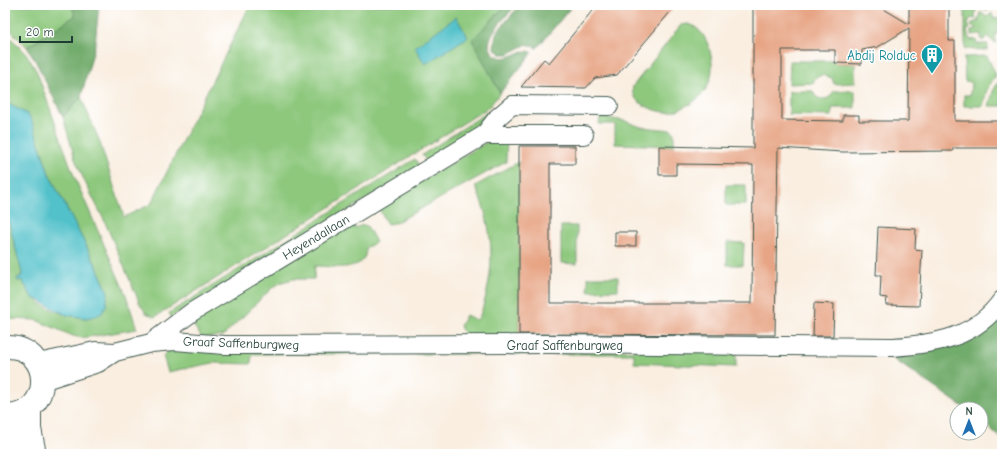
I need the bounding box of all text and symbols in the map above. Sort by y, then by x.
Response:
scale bar [20,18,72,44]
text: 20 m [26,25,54,39]
building icon: Abdij Rolduc [919,42,945,75]
place label: Abdij Rolduc [847,48,916,63]
street label: Heyendallaan [280,211,352,263]
street label: Graaf Saffenburgweg [183,333,299,353]
street label: Graaf Saffenburgweg [507,338,623,353]
north arrow [949,401,989,441]
text: N [965,405,973,418]

